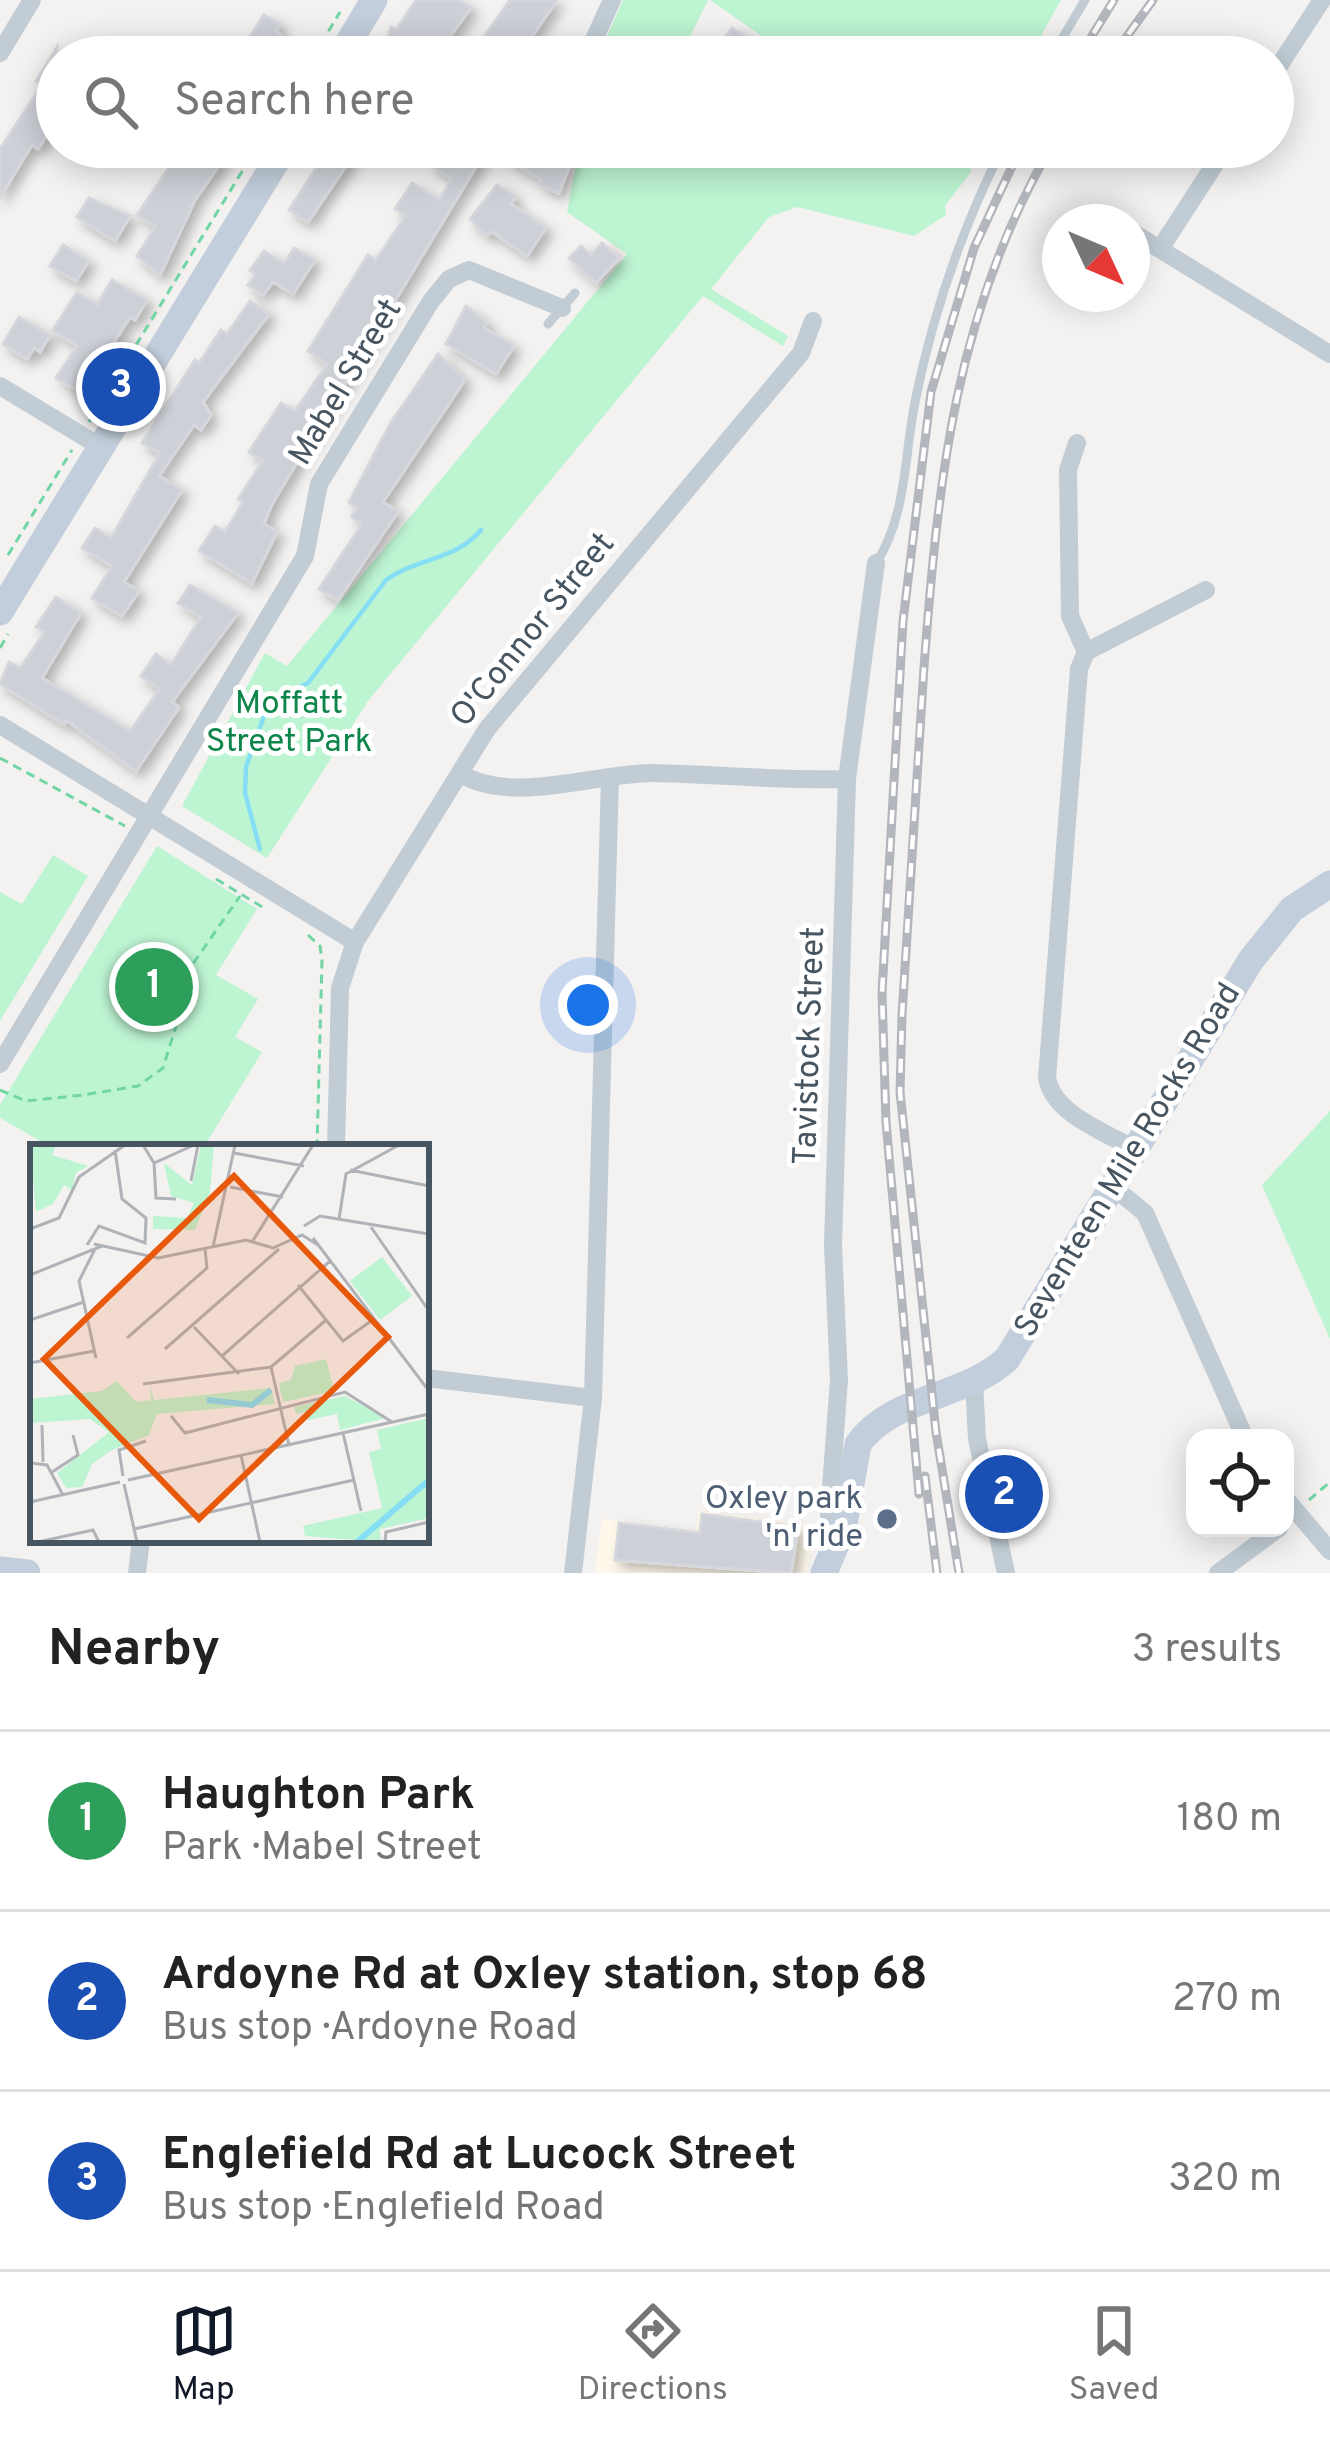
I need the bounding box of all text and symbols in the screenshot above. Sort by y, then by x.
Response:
search box [36,36,1294,168]
icon: search [78,69,144,135]
text: Search here [174,74,414,131]
north arrow [1042,204,1150,312]
street label: Mabel Street [281,292,413,474]
pin: 3 [82,342,160,432]
street label: O'Connor Street [443,525,625,737]
park label: Moffatt Street Park [206,684,372,764]
street label: Tavistock Street [786,926,836,1166]
pin: 1 [115,942,193,1032]
your location [558,975,618,1035]
street label: Seventeen Mile Rocks Road [1006,976,1252,1346]
inset map [30,1144,429,1543]
map controls [1186,1429,1294,1537]
button: locate [1186,1429,1294,1537]
pin: 2 [965,1449,1043,1539]
place label: Oxley park 'n' ride [705,1479,863,1559]
marker: Oxley park 'n' ride [874,1506,900,1532]
text: Nearby [48,1619,220,1684]
text: 3 results [1132,1627,1282,1676]
text: Haughton Park [162,1768,475,1825]
text: 1 [79,1796,95,1845]
text: 180 m [1177,1796,1282,1845]
text: Park · Mabel Street [162,1825,482,1874]
text: Ardoyne Rd at Oxley station, stop 68 [162,1948,928,2005]
text: 2 [75,1976,99,2025]
text: 270 m [1172,1976,1282,2025]
text: Bus stop · Ardoyne Road [162,2005,578,2054]
text: Englefield Rd at Lucock Street [162,2128,796,2185]
text: 3 [75,2156,99,2205]
text: 320 m [1168,2156,1282,2205]
text: Bus stop · Englefield Road [162,2185,605,2234]
tab: Map [171,2298,237,2412]
tab: Directions [578,2298,728,2412]
tab: Saved [1069,2298,1159,2412]

